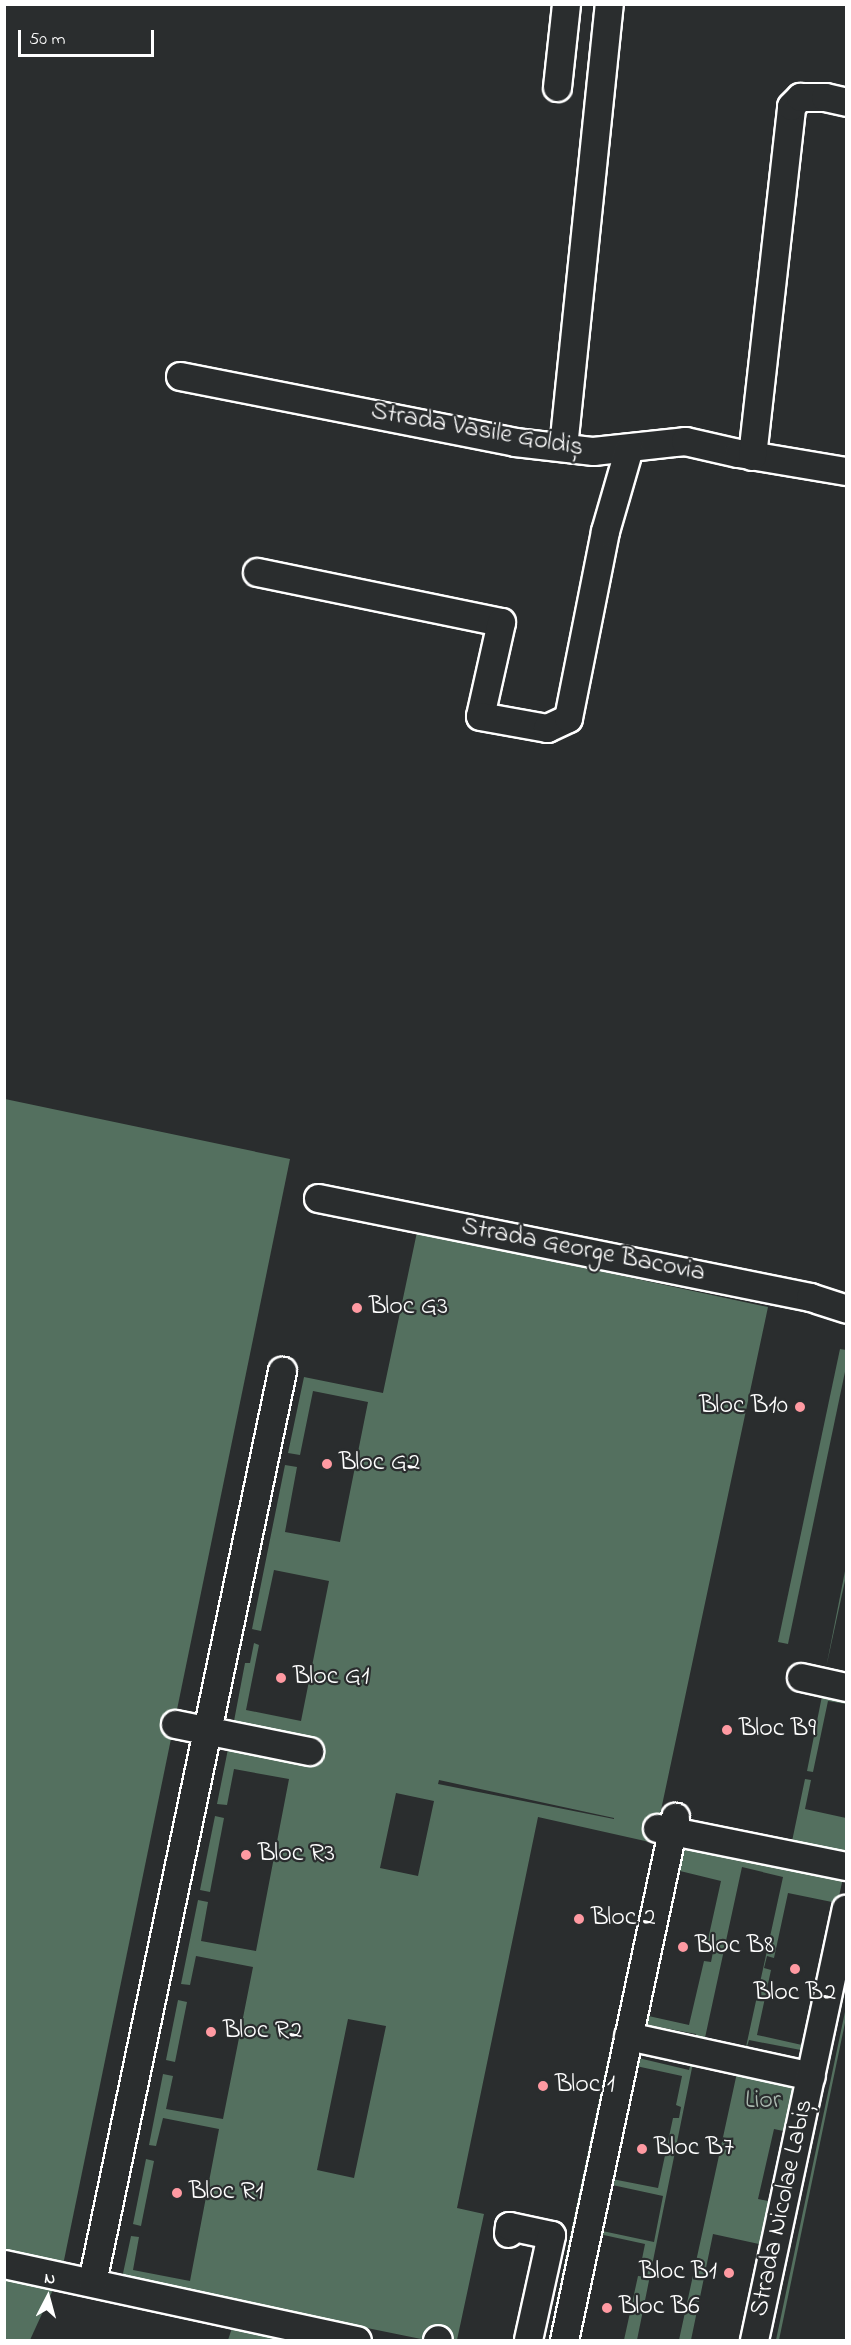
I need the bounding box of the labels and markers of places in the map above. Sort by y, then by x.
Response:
place label: Bloc G3 [369,1292,448,1324]
marker: Bloc G3 [350,1301,364,1315]
place label: Bloc B10 [699,1391,788,1423]
marker: Bloc B10 [793,1400,807,1414]
place label: Bloc G2 [339,1448,420,1480]
marker: Bloc G2 [320,1457,334,1471]
place label: Bloc G1 [293,1662,369,1694]
marker: Bloc G1 [274,1671,288,1685]
place label: Bloc B9 [739,1714,816,1746]
marker: Bloc B9 [720,1723,734,1737]
place label: Bloc R3 [258,1839,335,1871]
marker: Bloc R3 [239,1848,253,1862]
place label: Bloc 2 [591,1903,656,1935]
marker: Bloc 2 [572,1912,586,1926]
place label: Bloc B8 [695,1931,774,1963]
marker: Bloc B8 [676,1940,690,1954]
marker: Bloc B2 [788,1962,802,1976]
place label: Bloc B2 [754,1978,836,2010]
place label: Bloc R2 [223,2016,302,2048]
marker: Bloc R2 [204,2025,218,2039]
place label: Bloc 1 [555,2070,615,2102]
marker: Bloc 1 [536,2079,550,2093]
place label: Bloc B7 [654,2133,734,2165]
marker: Bloc B7 [635,2142,649,2156]
place label: Bloc R1 [189,2177,264,2209]
marker: Bloc R1 [170,2186,184,2200]
place label: Bloc B1 [639,2257,717,2289]
marker: Bloc B1 [722,2266,736,2280]
place label: Bloc B6 [619,2292,700,2324]
marker: Bloc B6 [600,2301,614,2315]

